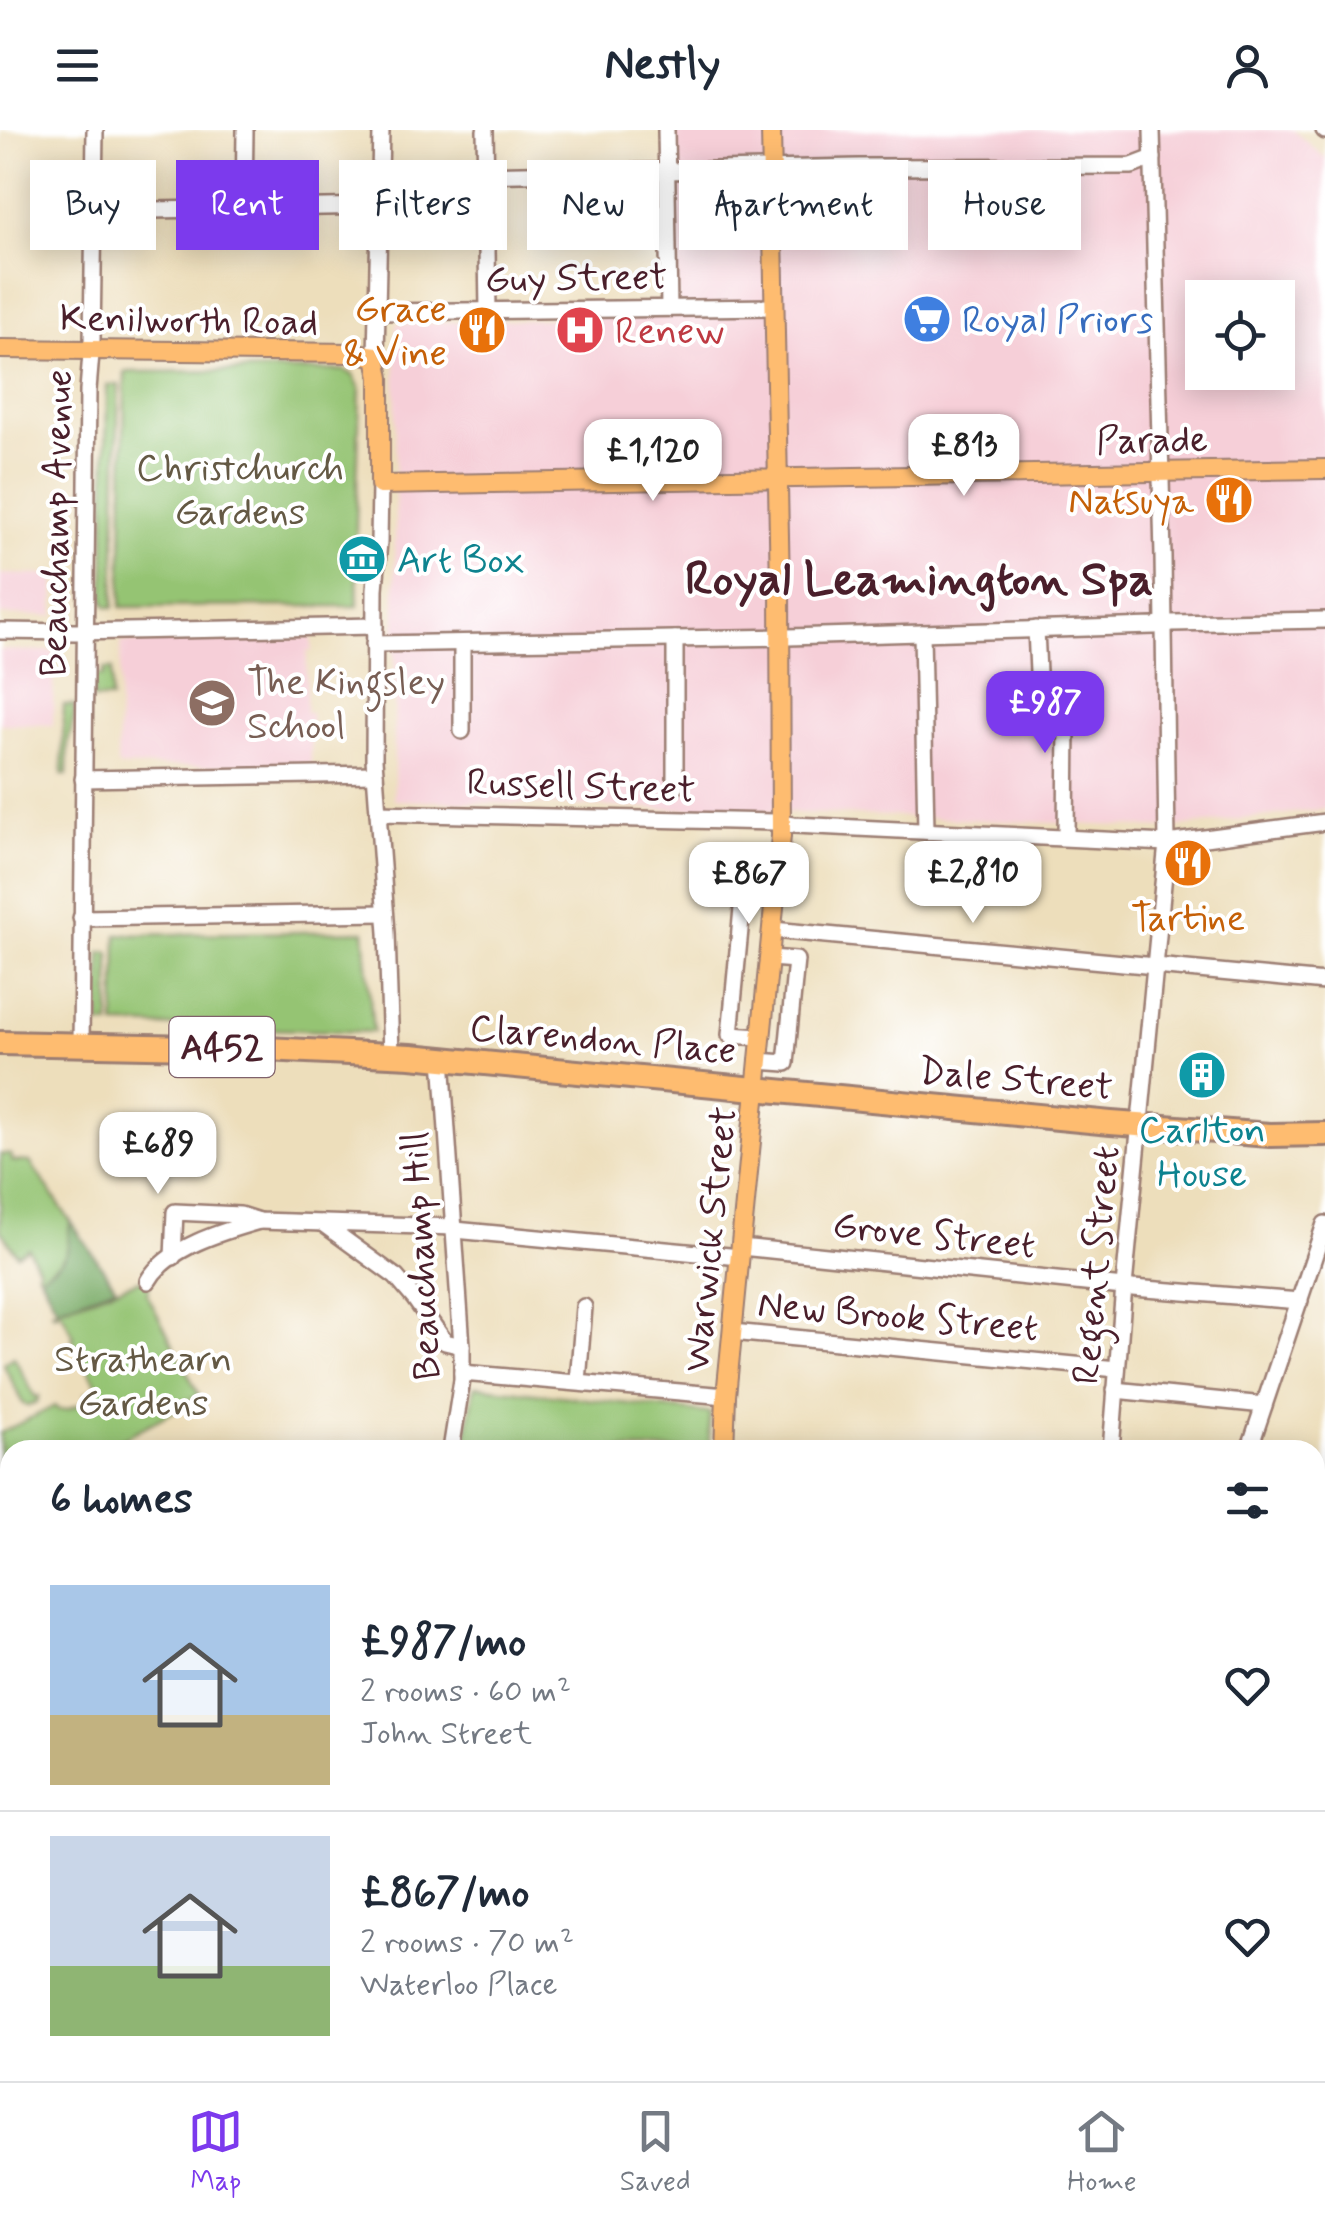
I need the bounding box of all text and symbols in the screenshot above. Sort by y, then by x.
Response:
text: Nestly [604,36,721,95]
icon: menu [50,38,105,93]
icon: person [1220,38,1275,93]
chip: Buy [30,160,156,250]
chip: Rent [176,160,319,250]
chip: Filters [339,160,507,250]
chip: New [527,160,659,250]
chip: Apartment [679,160,908,250]
chip: House [928,160,1081,250]
street label: Guy Street [484,253,668,306]
map controls [1185,280,1295,390]
button: locate [1185,280,1295,390]
place label: Grace & Vine [343,286,447,379]
supermarket icon: Royal Priors [901,293,953,345]
street label: Kenilworth Road [59,295,319,348]
place label: Royal Priors [962,297,1153,346]
restaurant icon: Grace & Vine [456,304,508,356]
hospital icon: Renew [554,304,606,356]
place label: Renew [615,308,724,357]
street label: Beauchamp Avenue [30,369,85,677]
pin: £813 [905,414,1023,499]
street label: Parade [1096,416,1208,467]
pin: £1,120 [572,419,734,504]
text: £813 [930,425,998,467]
text: £1,120 [606,430,700,472]
park label: Christchurch Gardens [136,445,344,538]
restaurant icon: Natsuya [1203,474,1255,526]
place label: Natsuya [1068,478,1194,527]
museum icon: Art Box [336,533,388,585]
place label: Art Box [397,537,524,586]
district label: Royal Leamington Spa [685,549,1153,612]
place label: The Kingsley School [247,659,445,752]
pin: £987 [986,671,1104,756]
school or university icon: The Kingsley School [186,677,238,729]
text: £987 [1008,682,1082,724]
street label: Russell Street [466,759,696,816]
restaurant icon: Tartine [1162,837,1214,889]
pin: £2,810 [892,841,1054,926]
pin: £867 [690,842,808,927]
text: £2,810 [927,852,1019,894]
text: £867 [711,853,787,895]
place label: Tartine [1131,895,1245,944]
street label: Clarendon Place [467,1004,738,1077]
road number: A452 [170,1017,274,1077]
street label: Dale Street [917,1048,1115,1113]
building icon: Carlton House [1176,1049,1228,1101]
street label: Warwick Street [673,1104,750,1374]
place label: Carlton House [1138,1107,1266,1200]
pin: £689 [99,1112,217,1197]
text: £689 [121,1123,195,1165]
street label: Beauchamp Hill [392,1130,453,1381]
street label: Regent Street [1063,1144,1136,1387]
street label: Grove Street [830,1201,1037,1271]
street label: New Brook Street [755,1281,1040,1354]
park label: Strathearn Gardens [54,1336,232,1429]
text: 6 homes [50,1473,193,1528]
icon: filters [1220,1473,1275,1528]
text: £987/mo [360,1616,526,1671]
icon: home [130,1625,250,1745]
icon: heart [1220,1658,1275,1713]
text: 2 rooms · 60 m² [360,1671,571,1713]
text: John Street [360,1713,532,1755]
text: £867/mo [360,1867,530,1922]
icon: home [130,1876,250,1996]
icon: heart [1220,1909,1275,1964]
text: 2 rooms · 70 m² [360,1922,574,1964]
text: Waterloo Place [360,1964,558,2006]
tab: Map [188,2104,243,2201]
tab: Saved [620,2104,691,2201]
tab: Home [1067,2104,1137,2201]

